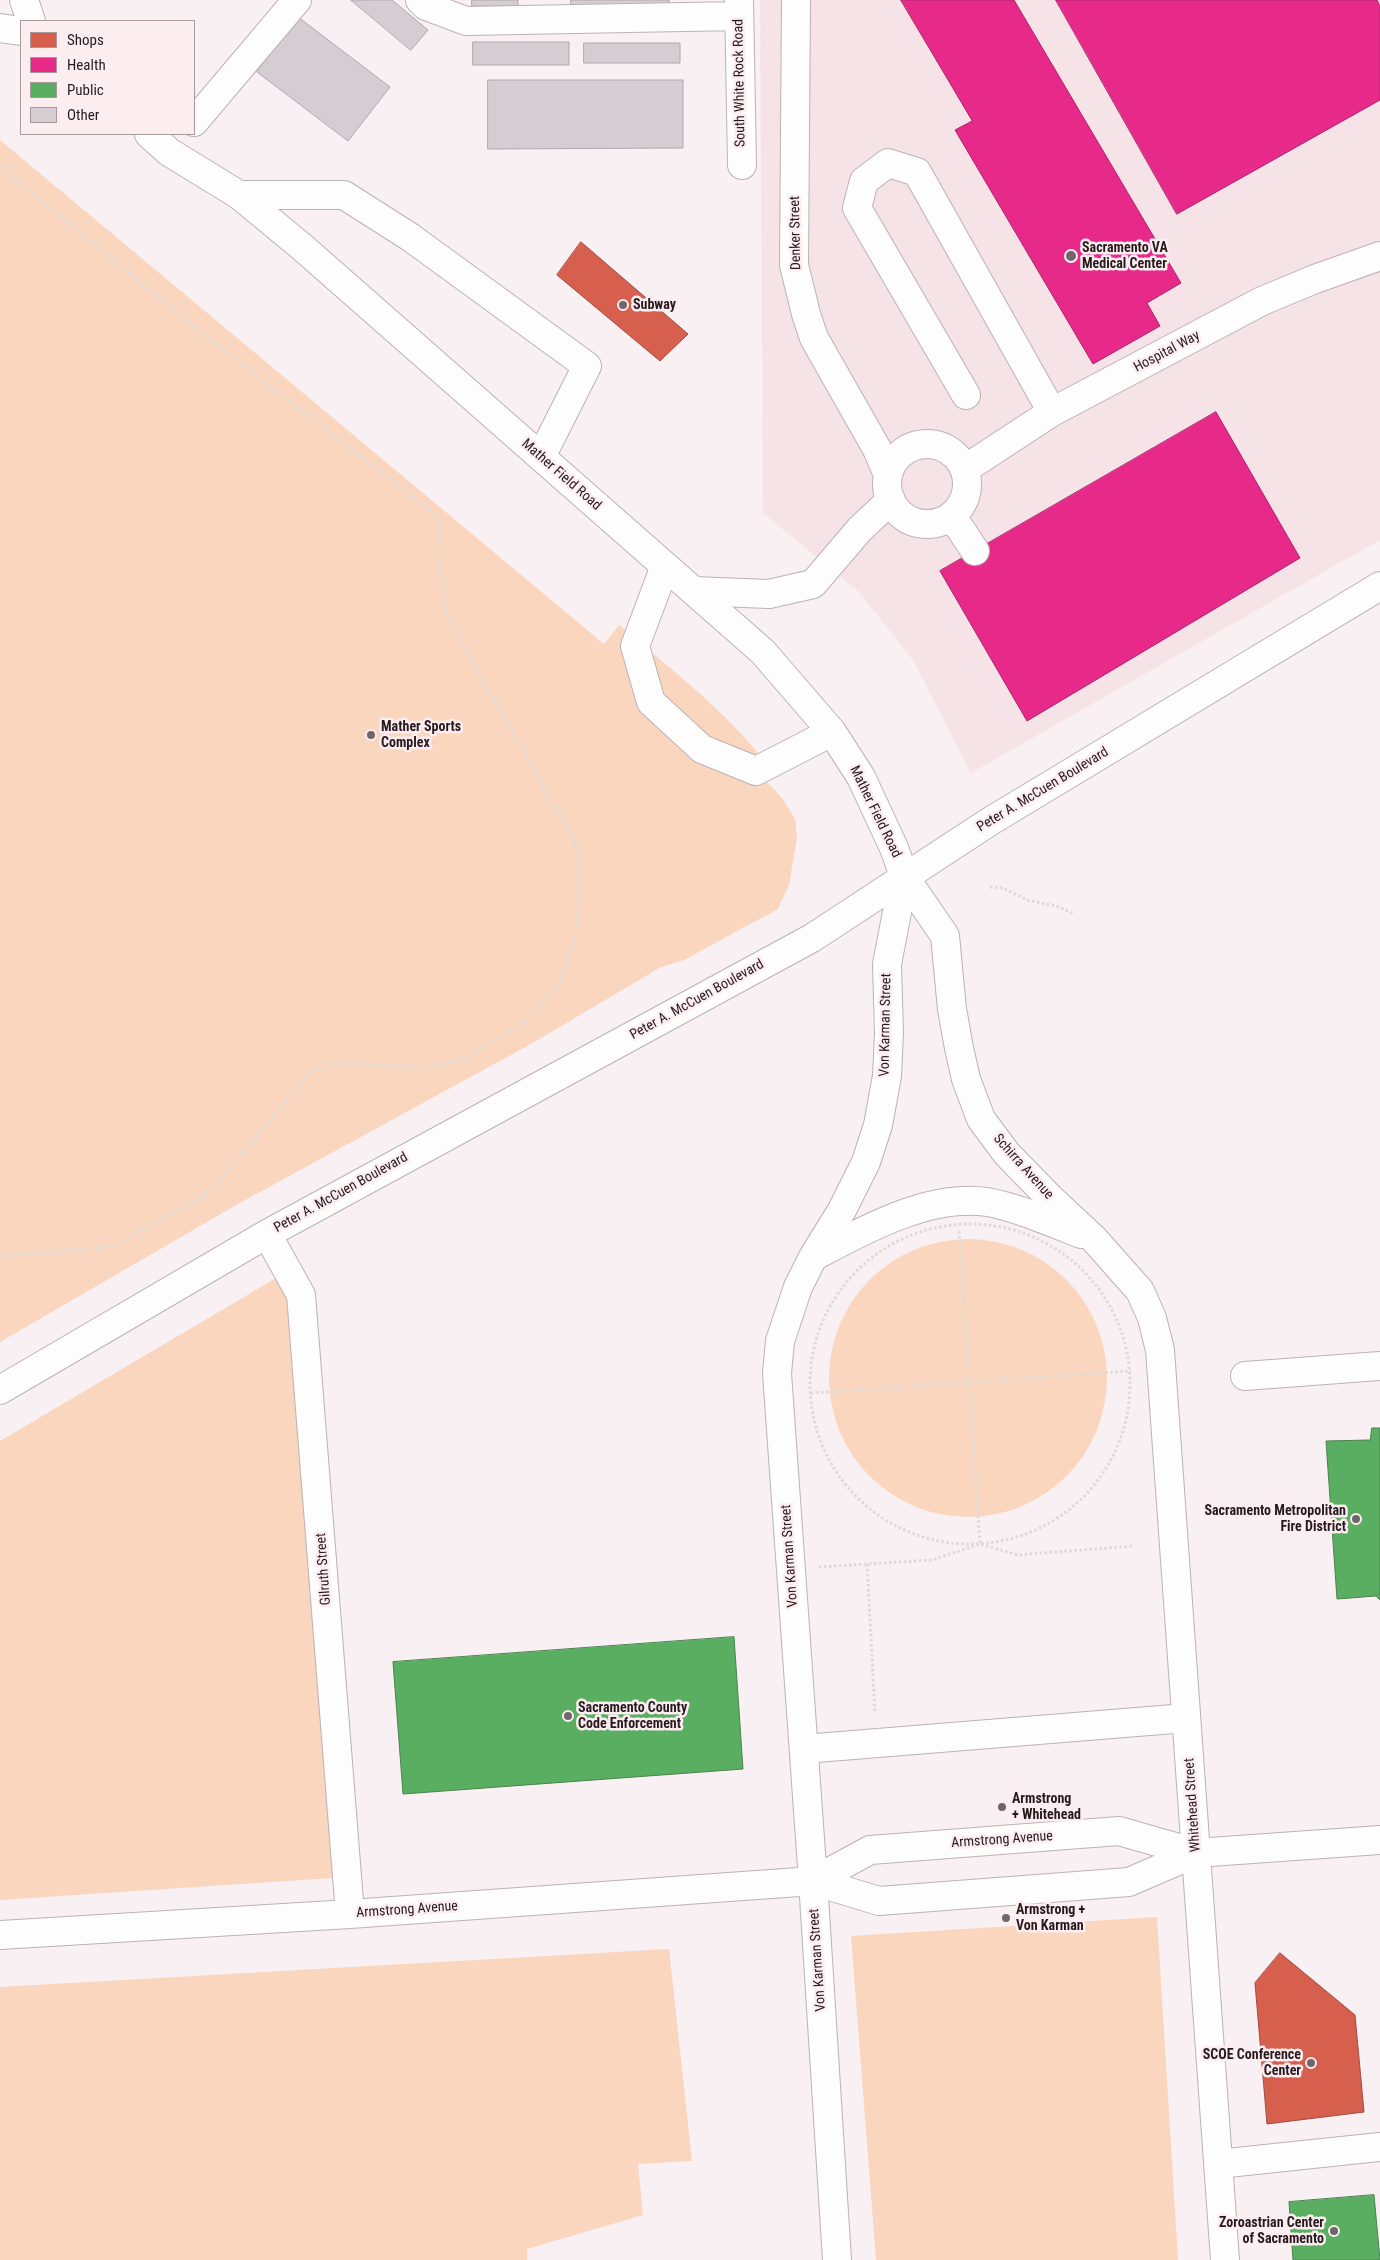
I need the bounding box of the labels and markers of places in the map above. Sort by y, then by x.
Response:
place label: Sacramento VA Medical Center [1082,240,1168,272]
marker: Sacramento VA Medical Center [1064,249,1078,263]
place label: Subway [633,297,676,313]
marker: Subway [617,299,629,311]
place label: Mather Sports Complex [381,719,461,752]
marker: Mather Sports Complex [365,729,377,741]
place label: Sacramento Metropolitan Fire District [1204,1503,1346,1535]
marker: Sacramento Metropolitan Fire District [1350,1513,1362,1525]
place label: Sacramento County Code Enforcement [578,1700,687,1732]
marker: Sacramento County Code Enforcement [562,1710,574,1722]
place label: Armstrong + Whitehead [1012,1791,1081,1824]
marker: Armstrong + Whitehead [996,1801,1008,1813]
place label: Armstrong + Von Karman [1016,1902,1085,1934]
marker: Armstrong + Von Karman [1000,1912,1012,1924]
place label: SCOE Conference Center [1203,2047,1301,2080]
marker: SCOE Conference Center [1305,2057,1317,2069]
place label: Zoroastrian Center of Sacramento [1219,2215,1324,2248]
marker: Zoroastrian Center of Sacramento [1328,2225,1340,2237]

